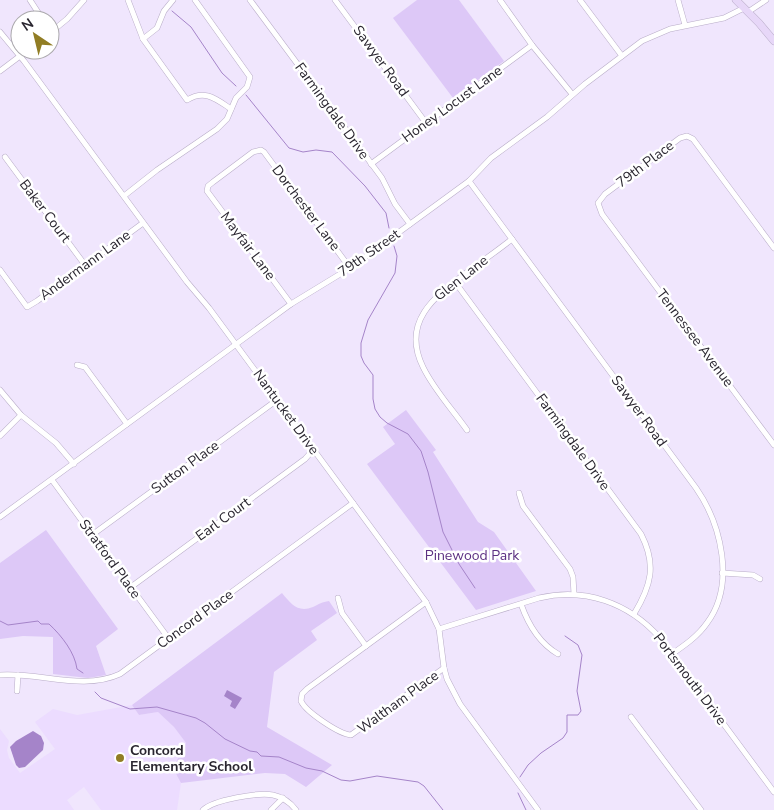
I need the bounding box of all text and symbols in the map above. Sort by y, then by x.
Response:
north arrow [10,10,60,60]
text: N [18,14,38,36]
street label: Sawyer Road [349,22,413,100]
street label: Farmingdale Drive [290,59,374,163]
street label: Honey Locust Lane [398,61,506,147]
street label: 79th Place [612,136,678,192]
street label: Dorchester Lane [267,161,345,255]
street label: Baker Court [15,175,75,247]
street label: Mayfair Lane [216,208,280,284]
street label: 79th Street [334,225,404,281]
street label: Andermann Lane [36,226,134,304]
street label: Glen Lane [430,251,492,305]
street label: Tennessee Avenue [652,285,738,391]
street label: Nantucket Drive [249,366,323,458]
street label: Sawyer Road [607,372,671,450]
street label: Farmingdale Drive [531,390,615,494]
street label: Sutton Place [147,436,223,498]
street label: Earl Court [192,493,254,545]
street label: Stratford Place [75,515,145,603]
park label: Pinewood Park [425,546,520,565]
street label: Concord Place [153,585,237,653]
street label: Portsmouth Drive [649,629,731,729]
street label: Waltham Place [354,666,442,738]
place label: Concord Elementary School [130,741,253,776]
marker: Concord Elementary School [114,752,126,764]

